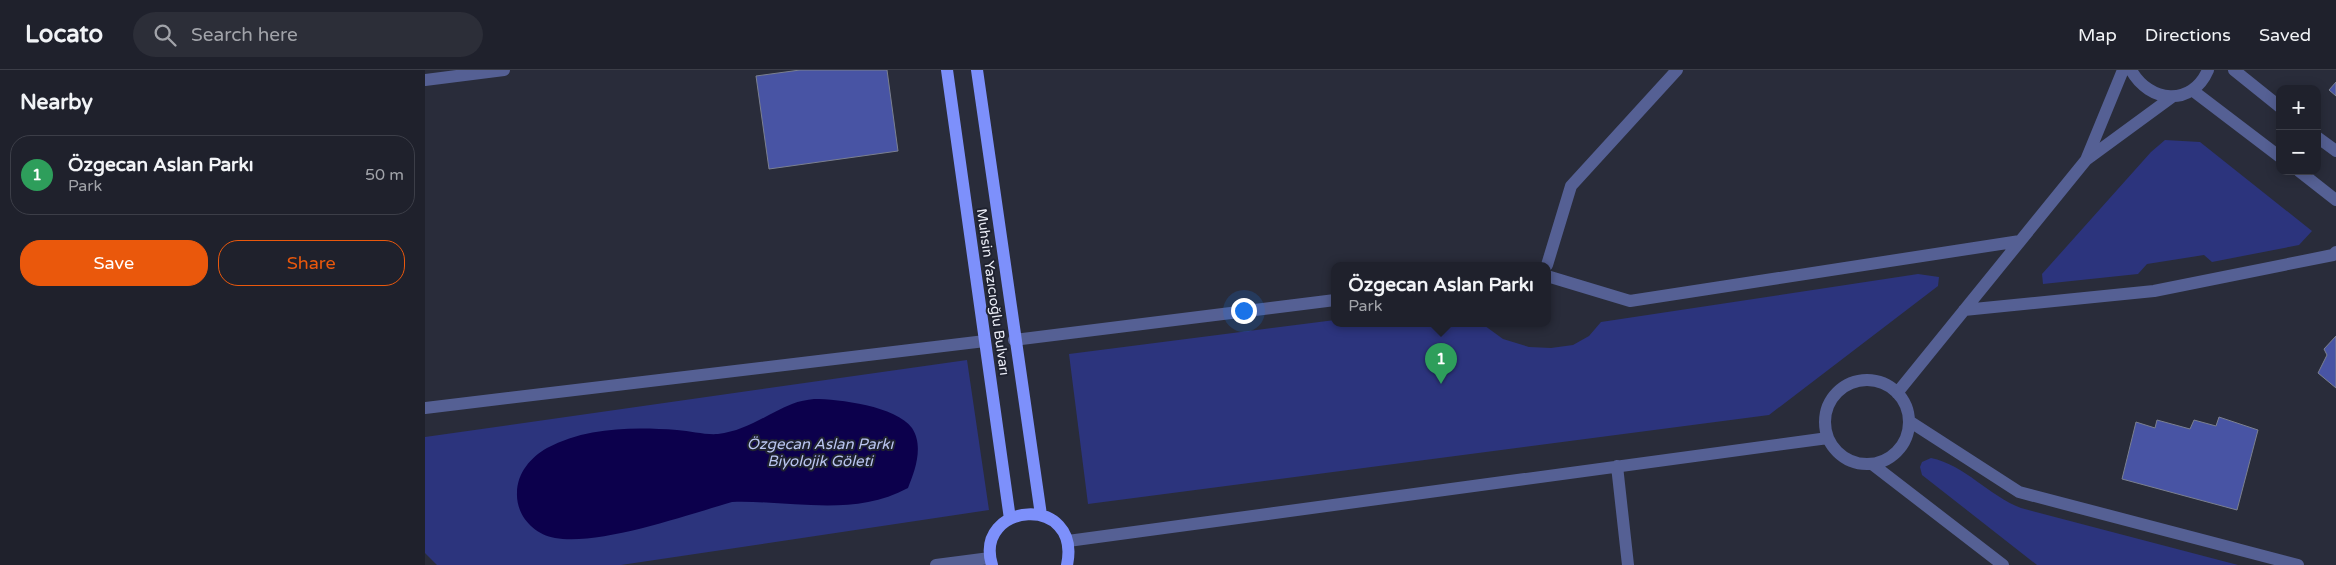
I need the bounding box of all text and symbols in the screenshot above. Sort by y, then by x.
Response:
search box [133,12,483,57]
text: Locato [25,20,103,49]
icon: search [151,21,179,49]
text: Search here [191,24,298,46]
text: Map [2078,24,2117,46]
text: Directions [2145,24,2231,46]
text: Saved [2259,24,2311,46]
map controls [2276,85,2321,175]
button: + [2276,85,2321,130]
text: Nearby [20,90,93,115]
button: − [2276,130,2321,175]
text: Özgecan Aslan Parkı [68,154,253,176]
text: 1 [32,165,42,185]
text: 50 m [365,165,404,185]
text: Park [68,176,102,196]
street label: Muhsin Yazıcıoğlu Bulvarı [973,207,1013,377]
button: Save [20,240,208,286]
button: Share [218,240,405,286]
popup [1331,262,1551,327]
text: Özgecan Aslan Parkı [1348,274,1534,296]
text: Park [1348,296,1382,316]
your location [1231,298,1257,324]
pin: 1 [1425,343,1457,384]
water label: Özgecan Aslan Parkı Biyolojik Göleti [747,435,894,470]

